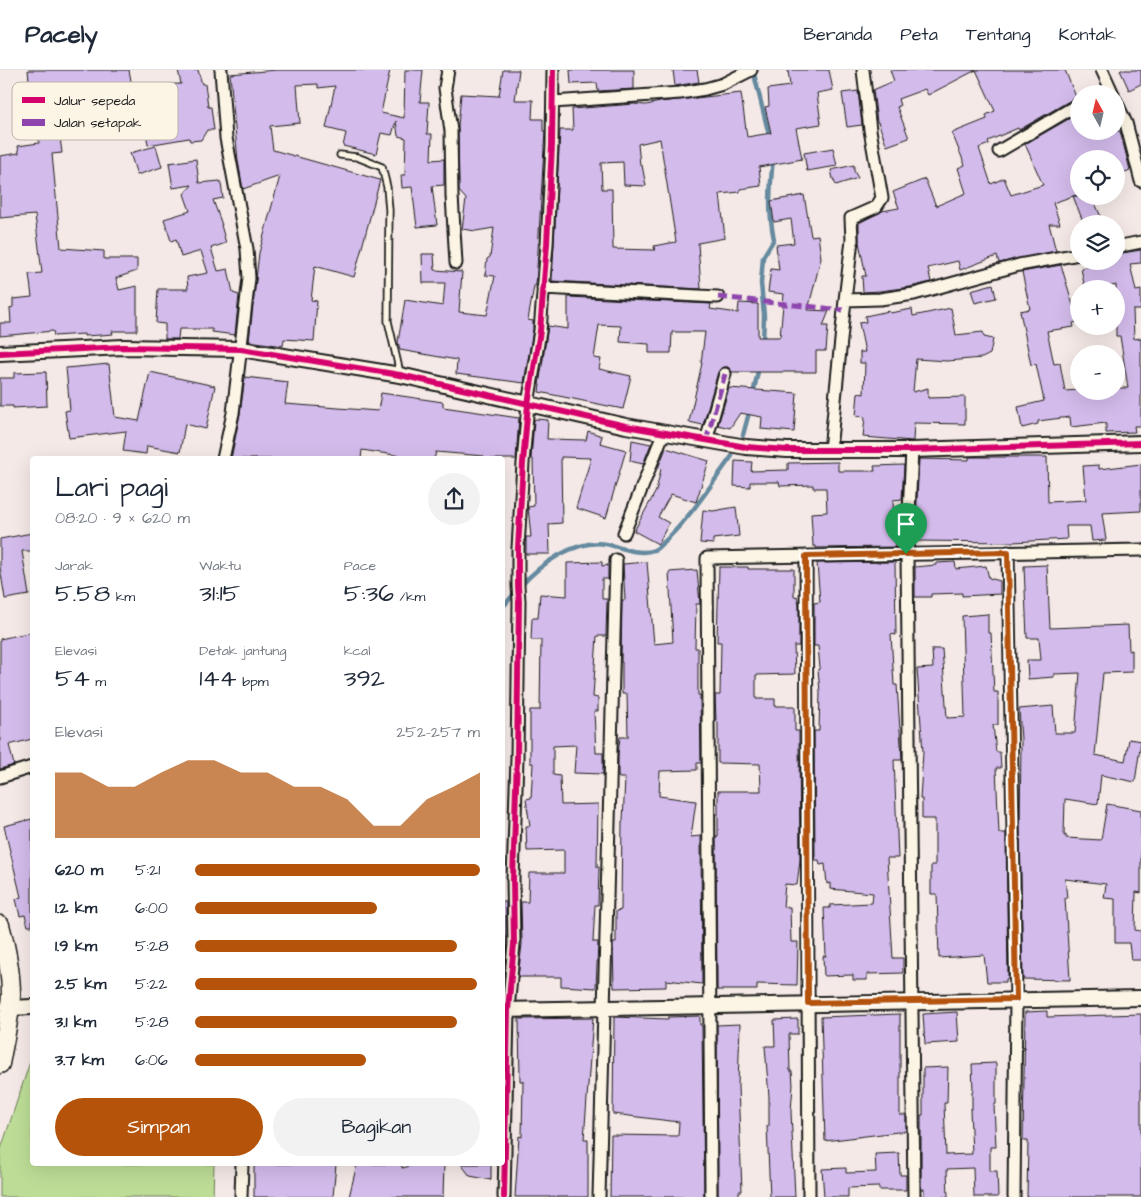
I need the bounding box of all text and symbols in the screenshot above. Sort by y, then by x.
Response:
text: Pacely [25,18,98,52]
text: Beranda [803,22,872,47]
text: Peta [900,22,938,47]
text: Tentang [966,22,1030,47]
text: Kontak [1058,22,1116,47]
legend [12,82,178,140]
north arrow [1070,85,1125,140]
map controls [1070,85,1125,400]
text: Jalur sepeda [54,91,135,111]
text: Jalan setapak [54,113,142,133]
button: locate [1070,150,1125,205]
button: layers [1070,215,1125,270]
button: + [1070,280,1125,335]
button: − [1070,345,1125,400]
text: Lari pagi [55,468,168,507]
button: share [428,473,480,525]
pin [885,503,927,554]
text: 08:20 · 9 × 620 m [55,507,190,529]
icon: arrive [892,510,920,538]
text: Jarak [55,556,93,576]
text: Waktu [199,556,241,576]
text: Pace [344,556,376,576]
text: 5.58 [55,576,110,611]
text: 31:15 [199,576,240,611]
text: 5:36 [344,576,394,611]
text: km [110,587,135,607]
text: /km [394,587,425,607]
text: Elevasi [55,641,97,661]
text: Detak jantung [199,641,287,661]
text: kcal [344,641,370,661]
text: 54 [55,661,90,696]
text: 144 [199,661,237,696]
text: 392 [344,661,385,696]
text: m [90,672,106,692]
text: bpm [237,672,269,692]
text: Elevasi [55,721,103,743]
text: 252–257 m [396,721,480,743]
text: 620 m [55,859,103,881]
text: 5:21 [135,859,160,881]
text: 1.2 km [55,897,97,919]
text: 6:00 [135,897,168,919]
text: 1.9 km [55,935,97,957]
text: 5:28 [135,935,169,957]
text: 2.5 km [55,973,106,995]
text: 5:22 [135,973,167,995]
text: 3.1 km [55,1011,96,1033]
text: 5:28 [135,1011,169,1033]
text: 3.7 km [55,1049,104,1071]
text: 6:06 [135,1049,168,1071]
button: Simpan [55,1098,263,1156]
button: Bagikan [273,1098,480,1156]

